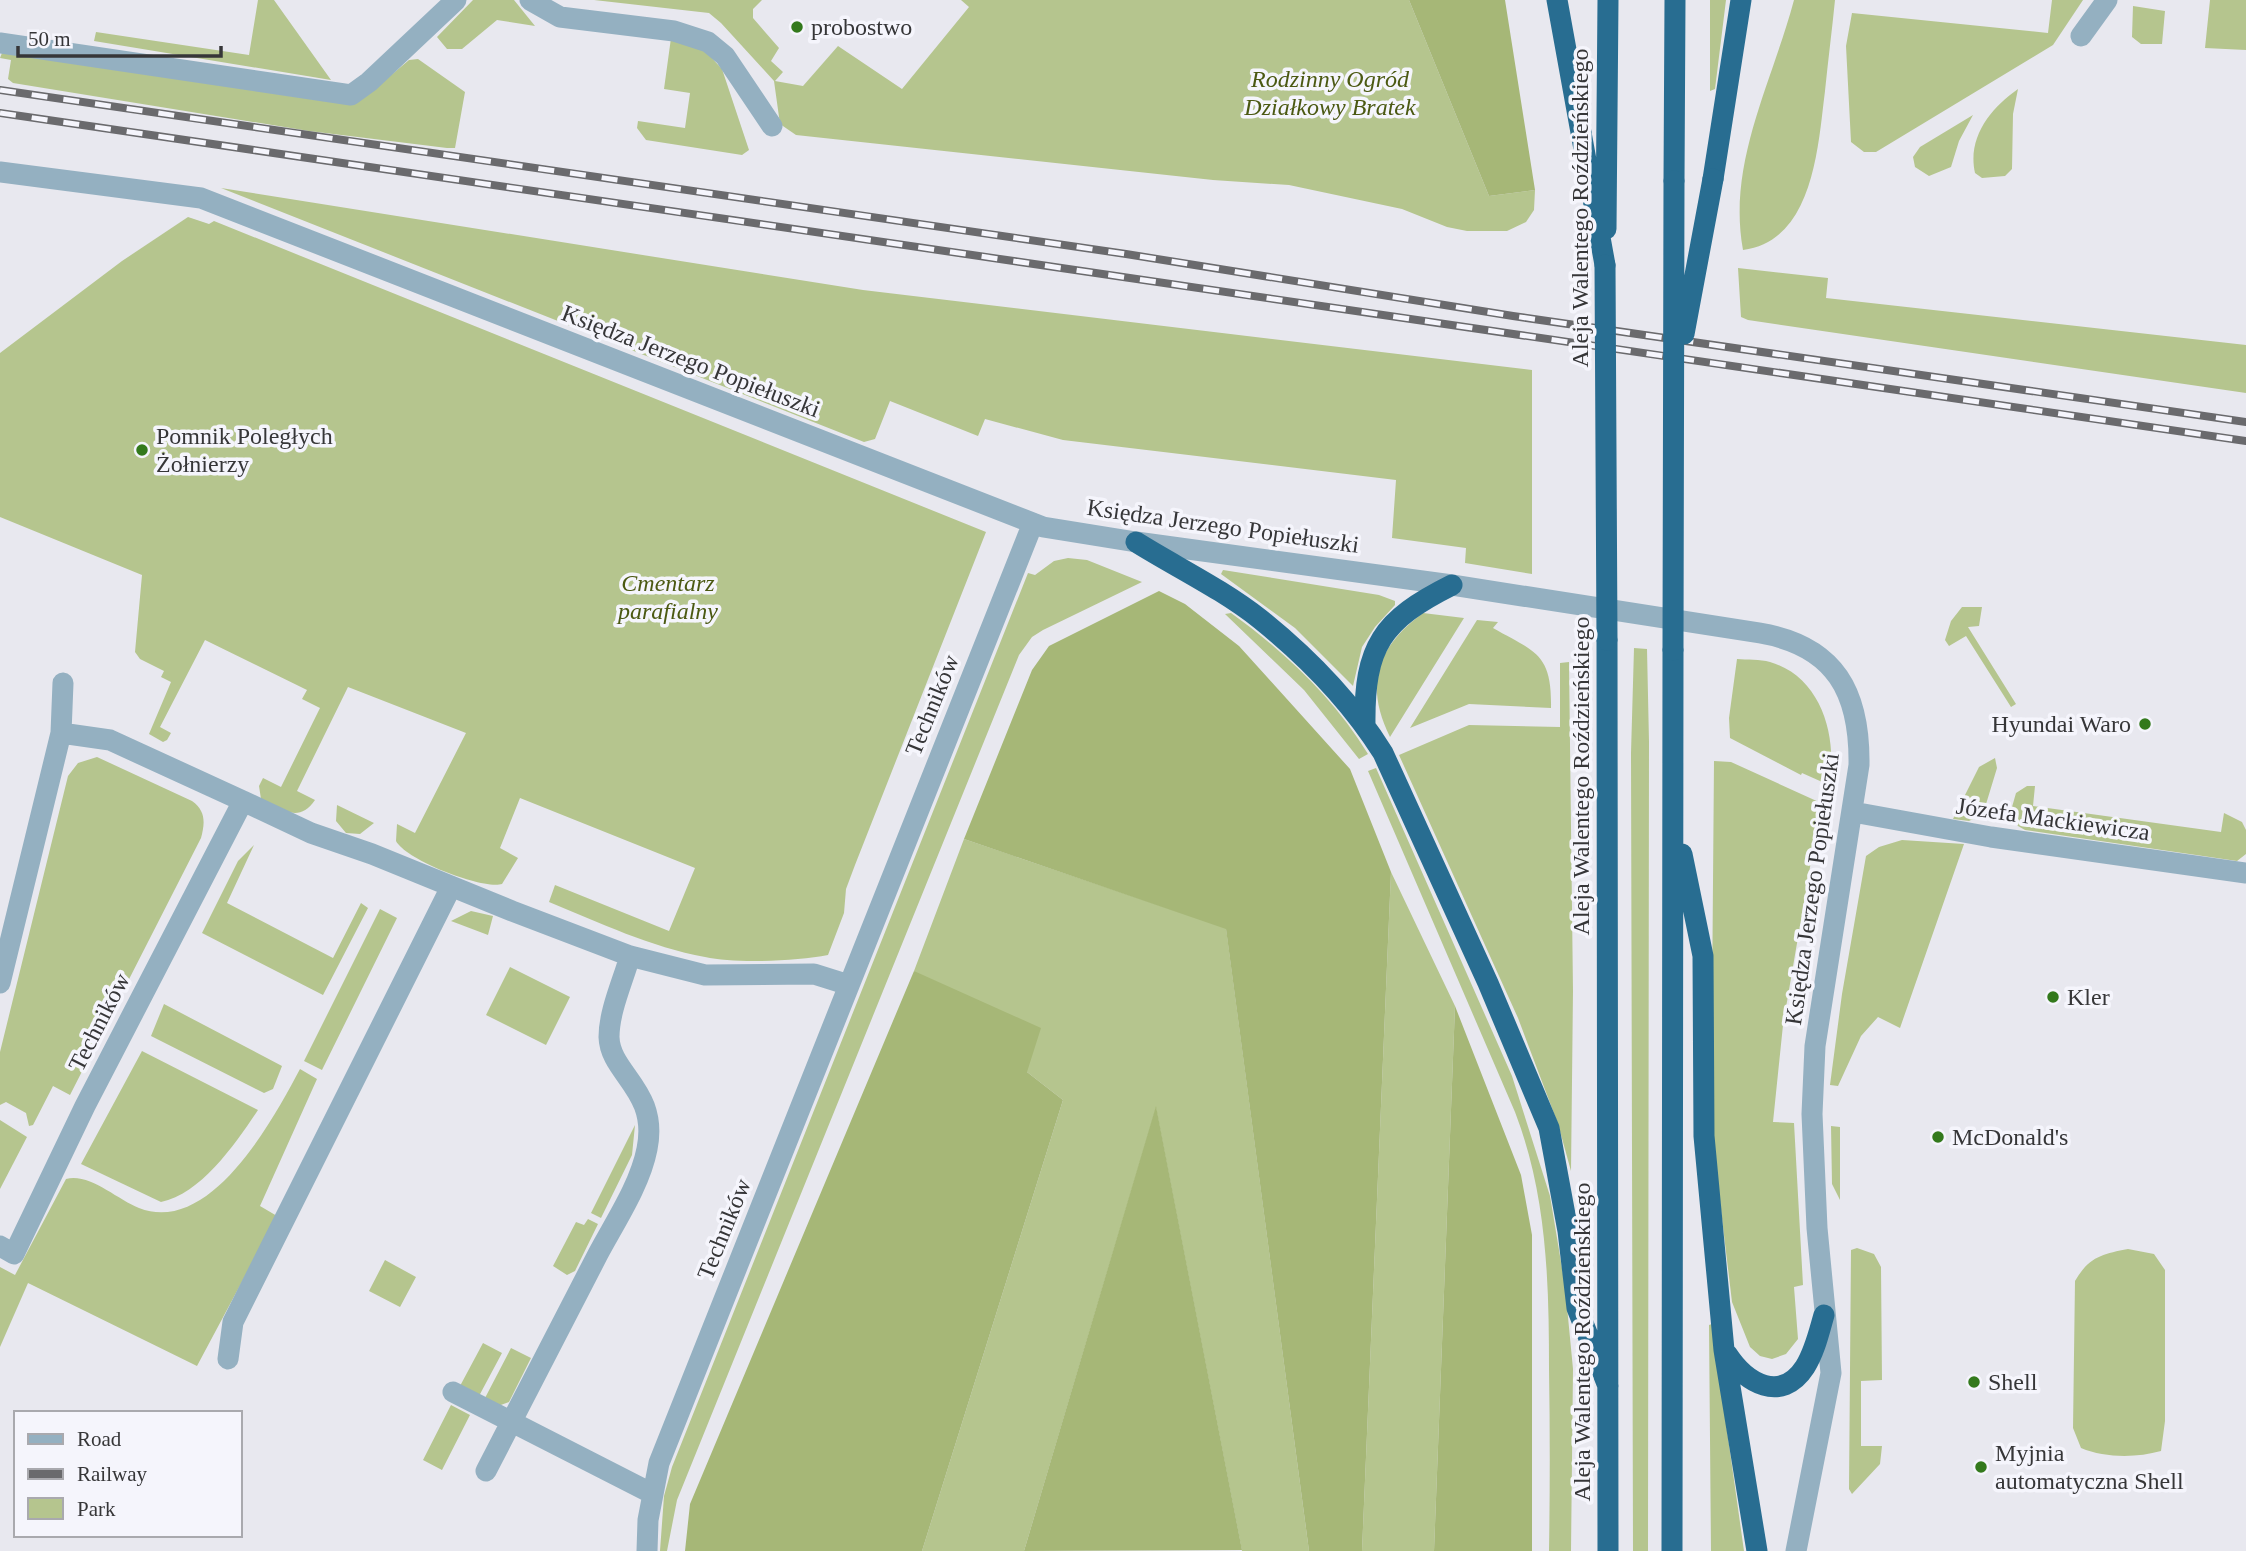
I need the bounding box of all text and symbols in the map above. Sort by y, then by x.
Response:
scale bar [18,14,220,58]
place label: probostwo [811,14,912,40]
marker: probostwo [789,19,805,35]
text: 50 m [28,27,71,51]
street label: Aleja Walentego Roździeńskiego [1567,49,1593,367]
park label: Rodzinny Ogród Działkowy Bratek [1243,66,1416,120]
street label: Księdza Jerzego Popiełuszki [558,300,824,422]
place label: Pomnik Poległych Żołnierzy [156,423,333,477]
marker: Pomnik Poległych Żołnierzy [134,442,150,458]
street label: Księdza Jerzego Popiełuszki [1085,494,1361,558]
park label: Cmentarz parafialny [616,570,718,624]
street label: Aleja Walentego Roździeńskiego [1568,617,1594,935]
street label: Techników [900,650,964,759]
place label: Hyundai Waro [1991,711,2131,737]
marker: Hyundai Waro [2137,716,2153,732]
street label: Księdza Jerzego Popiełuszki [1780,751,1844,1027]
street label: Józefa Mackiewicza [1955,793,2152,846]
street label: Techników [63,968,135,1075]
place label: Kler [2067,984,2110,1010]
marker: Kler [2045,989,2061,1005]
place label: McDonald's [1952,1124,2068,1150]
marker: McDonald's [1930,1129,1946,1145]
street label: Techników [692,1174,756,1283]
street label: Aleja Walentego Roździeńskiego [1569,1183,1595,1501]
place label: Shell [1988,1369,2038,1395]
marker: Shell [1966,1374,1982,1390]
legend [14,1411,242,1537]
text: Road [77,1427,122,1451]
place label: Myjnia automatyczna Shell [1995,1440,2184,1494]
marker: Myjnia automatyczna Shell [1973,1459,1989,1475]
text: Railway [77,1462,147,1486]
text: Park [77,1497,116,1521]

